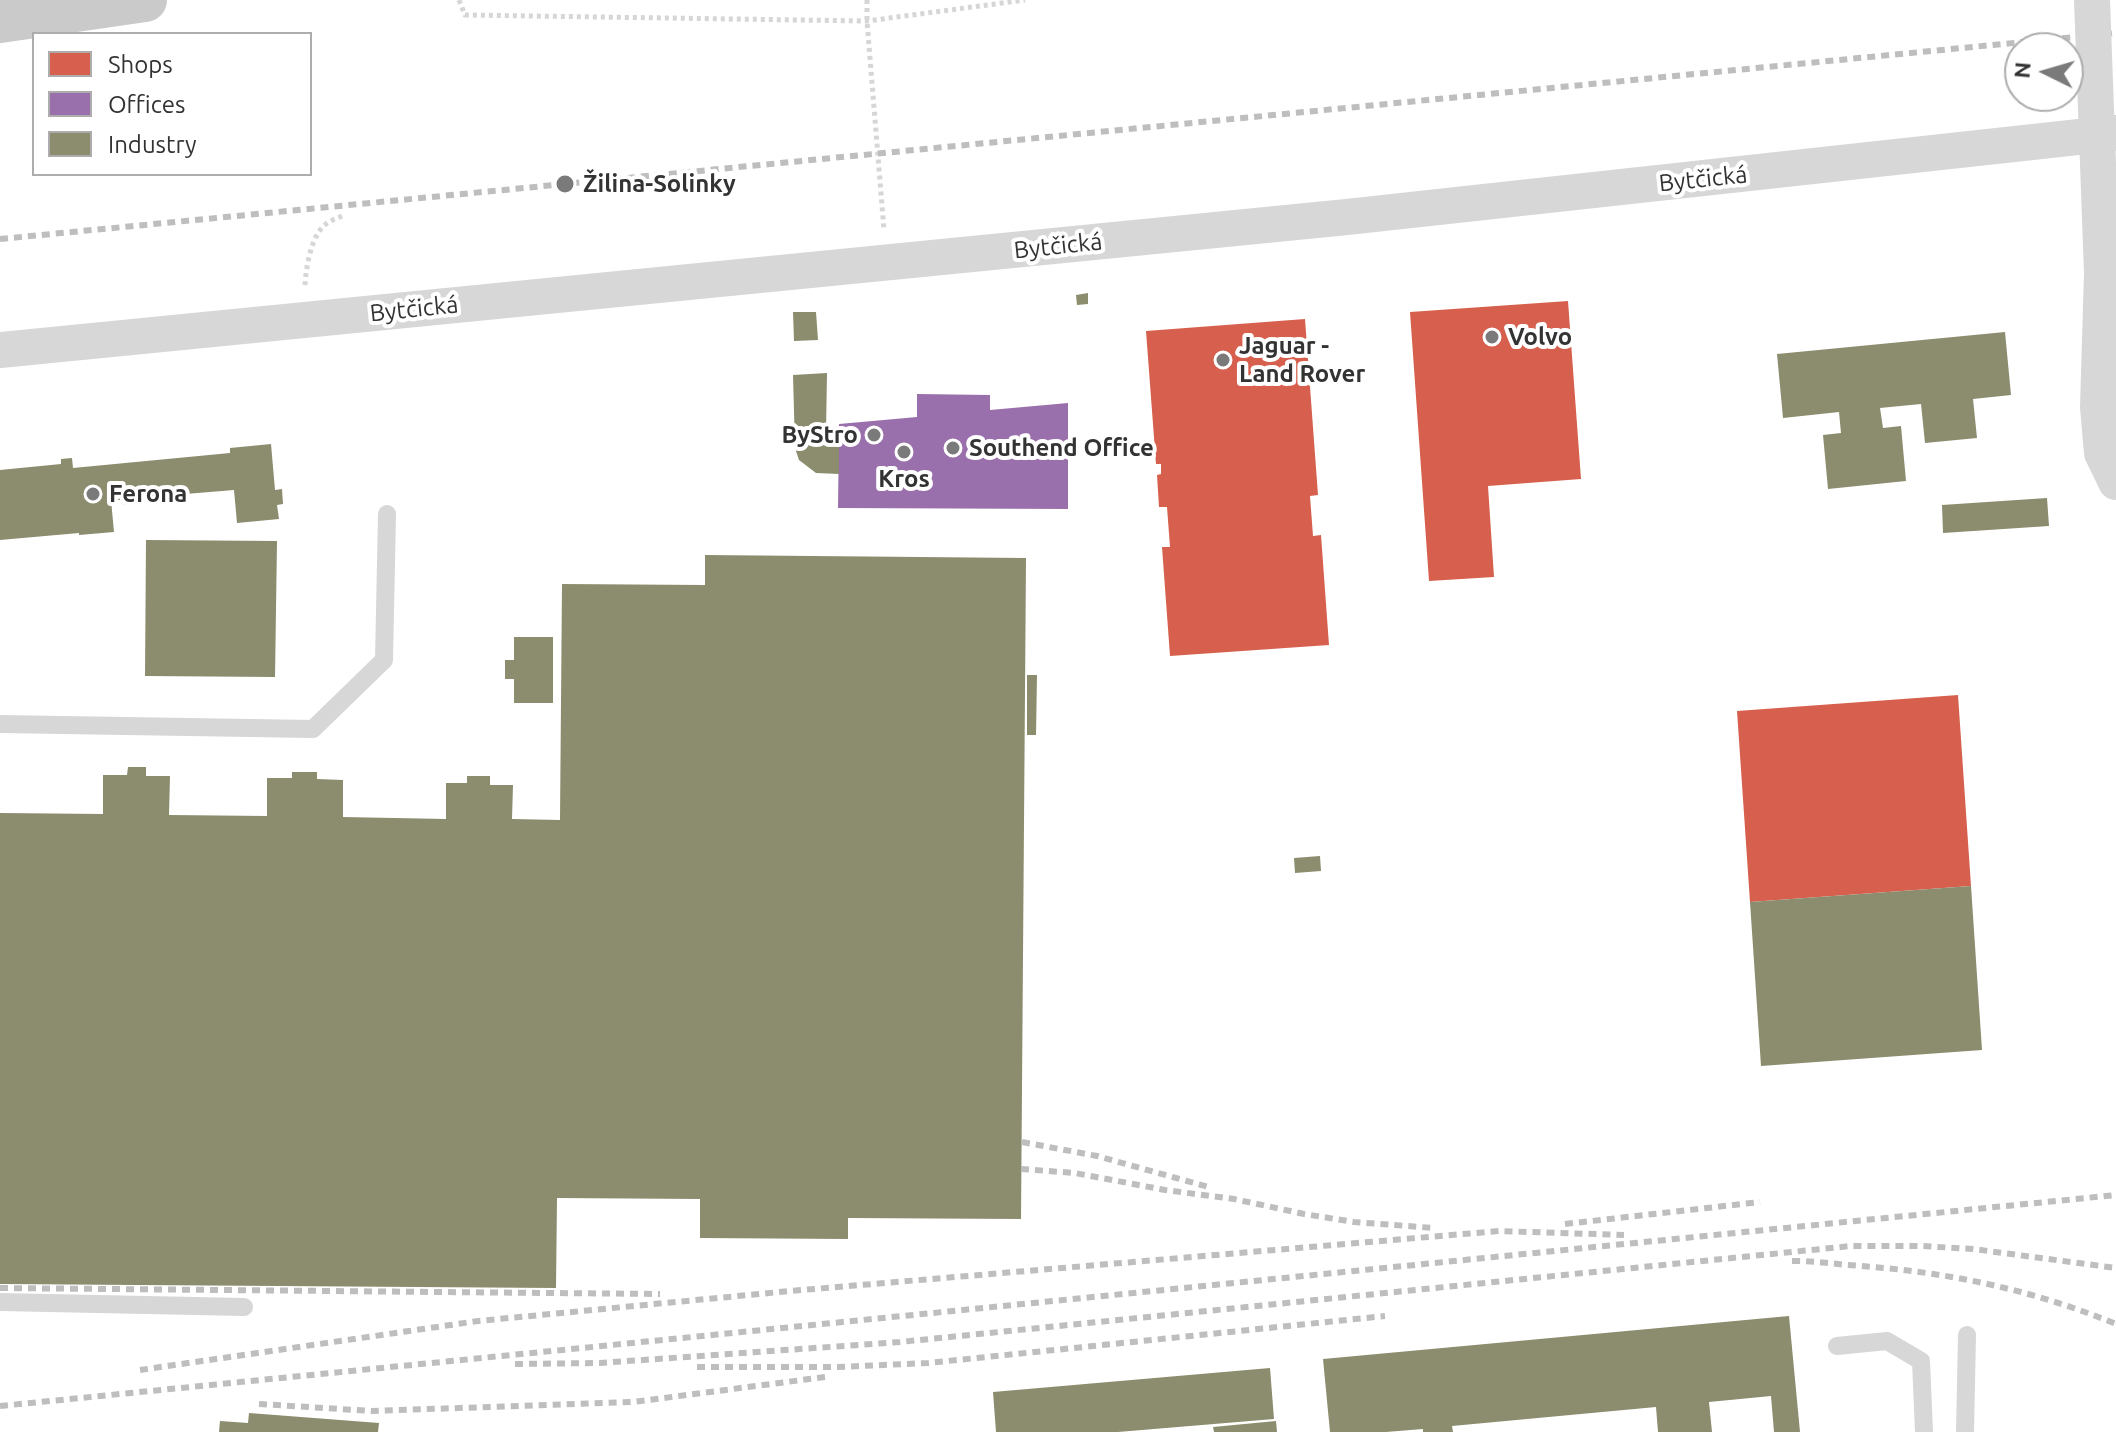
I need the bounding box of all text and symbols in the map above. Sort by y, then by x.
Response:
legend [32,32,312,176]
north arrow [2004,32,2084,112]
text: Shops [108,51,173,78]
text: N [2008,61,2035,79]
text: Offices [108,91,186,118]
text: Industry [108,131,197,158]
street label: Bytčická [1657,160,1749,198]
place label: Žilina-Solinky [583,170,736,198]
marker: Žilina-Solinky [554,173,576,195]
street label: Bytčická [1012,227,1104,265]
street label: Bytčická [368,290,460,328]
place label: Volvo [1508,323,1572,351]
marker: Volvo [1483,328,1501,346]
place label: Jaguar - Land Rover [1239,332,1365,388]
marker: Jaguar - Land Rover [1214,351,1232,369]
place label: ByStro [781,421,858,449]
marker: ByStro [865,426,883,444]
place label: Southend Office [969,434,1154,462]
marker: Southend Office [944,439,962,457]
marker: Kros [895,443,913,461]
place label: Kros [878,465,930,493]
place label: Ferona [109,480,187,508]
marker: Ferona [84,485,102,503]

